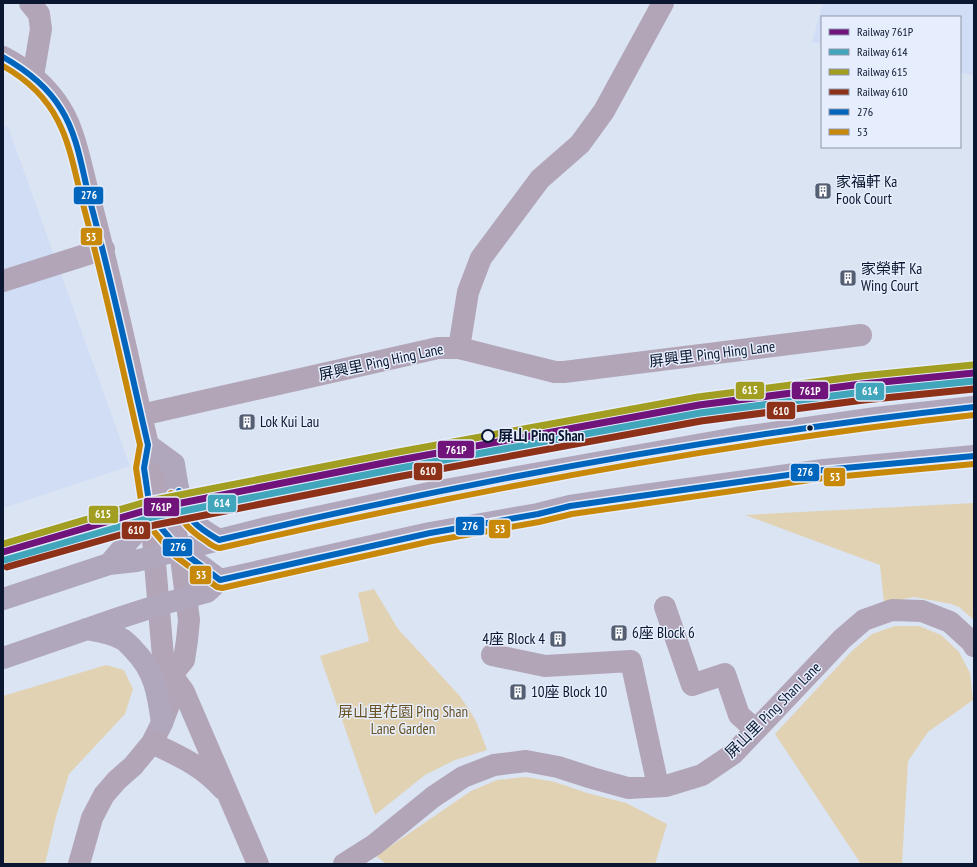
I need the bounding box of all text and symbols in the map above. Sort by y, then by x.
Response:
legend [821,16,961,148]
text: Railway 761P [857,24,914,39]
text: Railway 614 [857,44,908,59]
text: Railway 615 [857,64,908,79]
text: Railway 610 [857,84,908,99]
text: 276 [857,104,873,119]
text: 53 [857,124,868,139]
place label: 家福軒 Ka Fook Court [836,172,897,208]
building icon: 家福軒 Ka Fook Court [813,181,833,201]
line badge: 276 [73,186,104,205]
text: 276 [81,188,97,202]
line badge: 53 [80,227,103,246]
text: 53 [86,230,96,244]
place label: 家榮軒 Ka Wing Court [861,259,922,295]
building icon: 家榮軒 Ka Wing Court [838,268,858,288]
street label: 屏興里 Ping Hing Lane [648,336,776,371]
street label: 屏興里 Ping Hing Lane [317,339,445,384]
line badge: 615 [735,381,765,400]
line badge: 761P [791,381,829,400]
line badge: 614 [855,382,885,401]
text: 615 [742,383,758,397]
text: 761P [799,384,821,398]
text: 614 [862,384,879,398]
line badge: 610 [766,401,796,420]
text: 610 [773,404,789,418]
building icon: Lok Kui Lau [237,412,257,432]
place label: Lok Kui Lau [260,412,319,431]
unlabelled marker [805,423,815,433]
place label: 屏山 Ping Shan [498,426,585,445]
marker: 屏山 Ping Shan [481,429,495,443]
line badge: 761P [437,440,475,459]
text: 761P [445,443,467,457]
line badge: 610 [413,462,443,481]
line badge: 276 [790,463,820,482]
text: 610 [420,464,436,478]
text: 276 [797,465,813,479]
line badge: 53 [823,467,846,487]
text: 53 [830,470,840,484]
line badge: 614 [207,494,237,513]
text: 614 [214,496,231,510]
line badge: 761P [143,497,180,517]
text: 761P [150,500,172,514]
line badge: 615 [88,505,119,524]
text: 615 [95,507,111,521]
line badge: 276 [455,516,485,536]
text: 276 [462,519,478,533]
line badge: 53 [488,519,511,539]
line badge: 610 [121,521,151,540]
text: 53 [495,522,505,536]
text: 610 [128,523,144,537]
line badge: 276 [162,538,193,557]
text: 276 [170,540,186,554]
line badge: 53 [189,565,212,585]
text: 53 [196,568,206,582]
building icon: 6座 Block 6 [609,623,629,643]
place label: 6座 Block 6 [632,623,695,642]
place label: 4座 Block 4 [482,629,545,648]
building icon: 4座 Block 4 [548,629,568,649]
street label: 屏山里 Ping Shan Lane [721,658,825,762]
building icon: 10座 Block 10 [508,682,528,702]
place label: 10座 Block 10 [531,682,607,701]
park label: 屏山里花園 Ping Shan Lane Garden [338,702,468,738]

